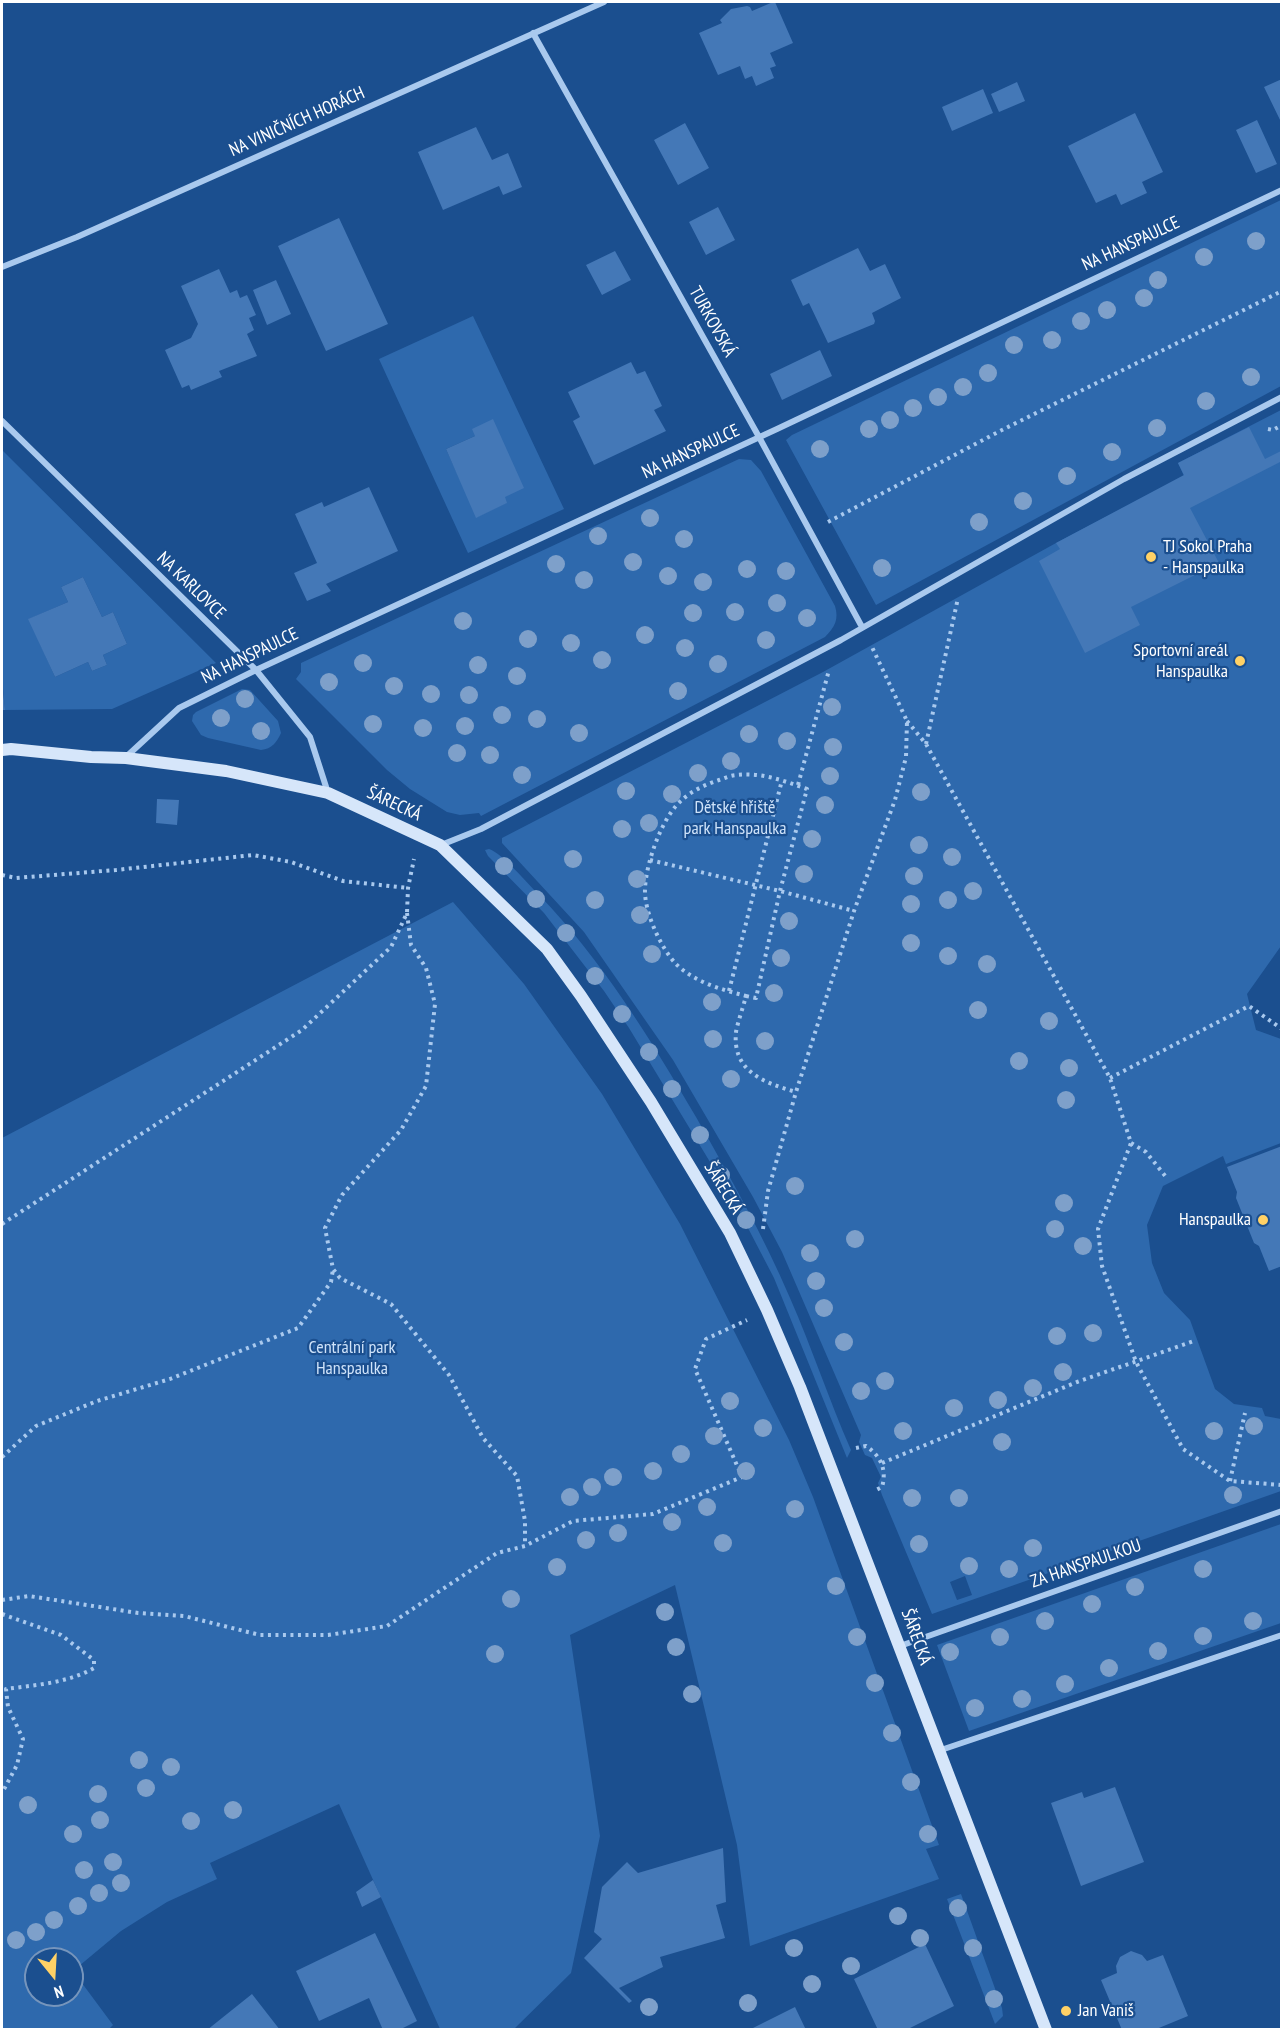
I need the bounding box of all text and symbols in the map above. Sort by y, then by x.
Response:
street label: NA VINIČNÍCH HORÁCH [226,82,368,162]
street label: NA HANSPAULCE [1079,212,1183,276]
street label: TURKOVSKÁ [684,283,740,361]
street label: NA HANSPAULCE [639,420,743,484]
place label: TJ Sokol Praha - Hanspaulka [1163,536,1252,578]
street label: NA KARLOVCE [152,548,230,624]
marker: TJ Sokol Praha - Hanspaulka [1144,550,1158,564]
street label: NA HANSPAULCE [198,623,302,689]
place label: Sportovní areál Hanspaulka [1133,640,1228,682]
marker: Sportovní areál Hanspaulka [1233,654,1247,668]
street label: ŠÁRECKÁ [363,782,425,826]
park label: Dětské hřiště park Hanspaulka [684,797,786,840]
street label: ŠÁRECKÁ [699,1158,747,1218]
place label: Hanspaulka [1179,1209,1251,1231]
marker: Hanspaulka [1256,1213,1270,1227]
park label: Centrální park Hanspaulka [309,1337,395,1380]
street label: ZA HANSPAULKOU [1028,1535,1144,1593]
street label: ŠÁRECKÁ [896,1606,936,1668]
north arrow [24,1947,84,2007]
text: N [52,1981,66,2003]
place label: Jan Vaniš [1078,2000,1134,2022]
marker: Jan Vaniš [1059,2004,1073,2018]

